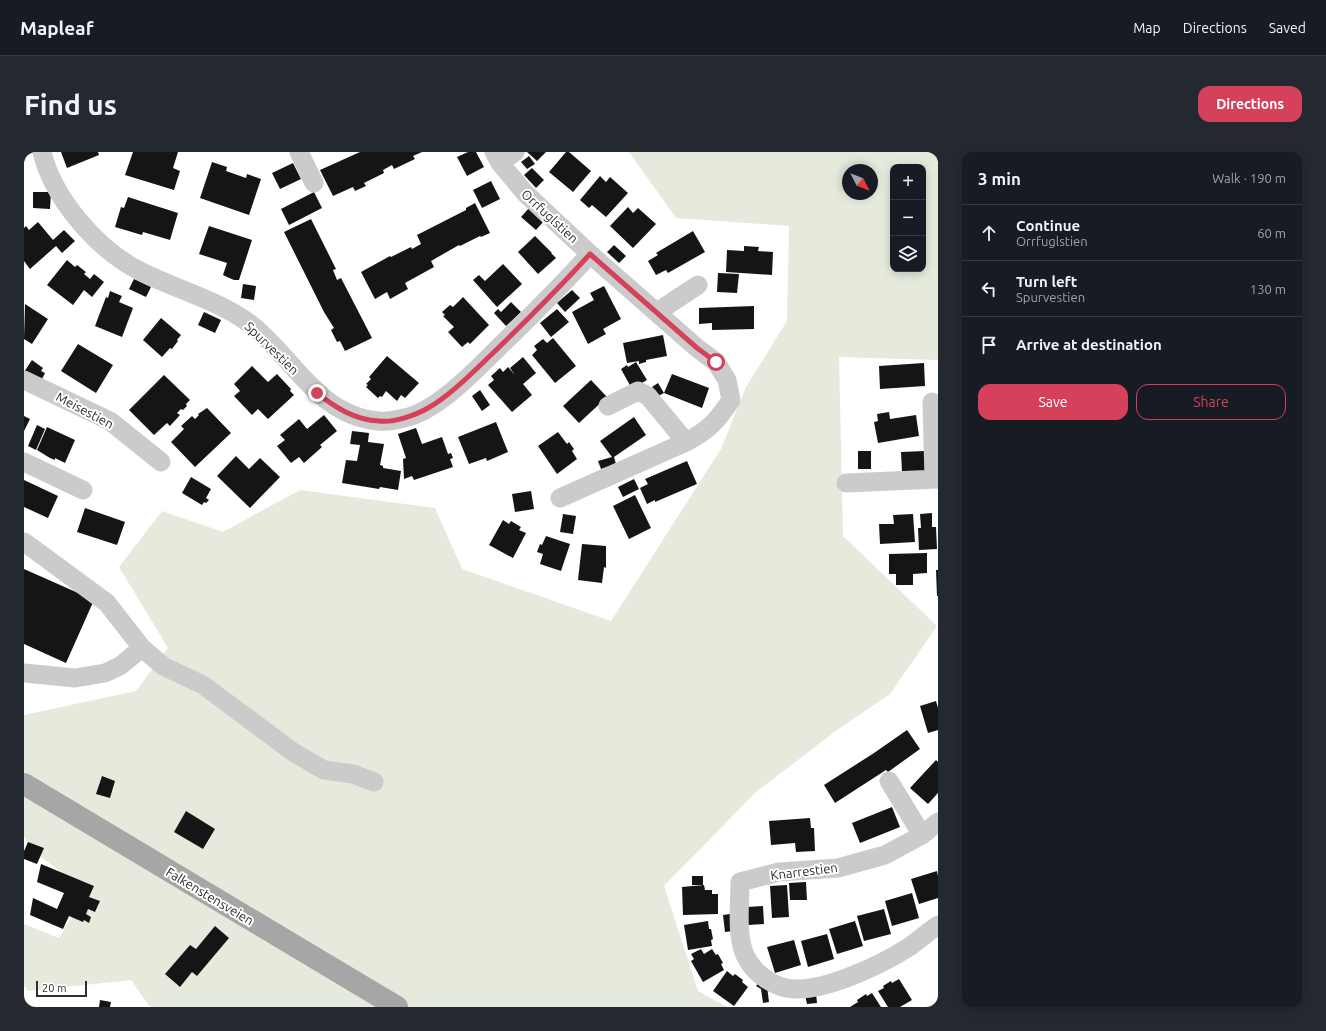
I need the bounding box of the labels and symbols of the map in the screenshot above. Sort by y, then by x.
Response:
north arrow [842,164,878,200]
street label: Orrfuglstien [519,186,581,246]
street label: Spurvestien [242,319,302,377]
route start [707,353,725,371]
route end [308,384,326,402]
street label: Meisestien [54,389,116,431]
street label: Knarrestien [770,860,838,882]
street label: Falkenstensveien [164,864,256,928]
scale bar [36,979,87,998]

